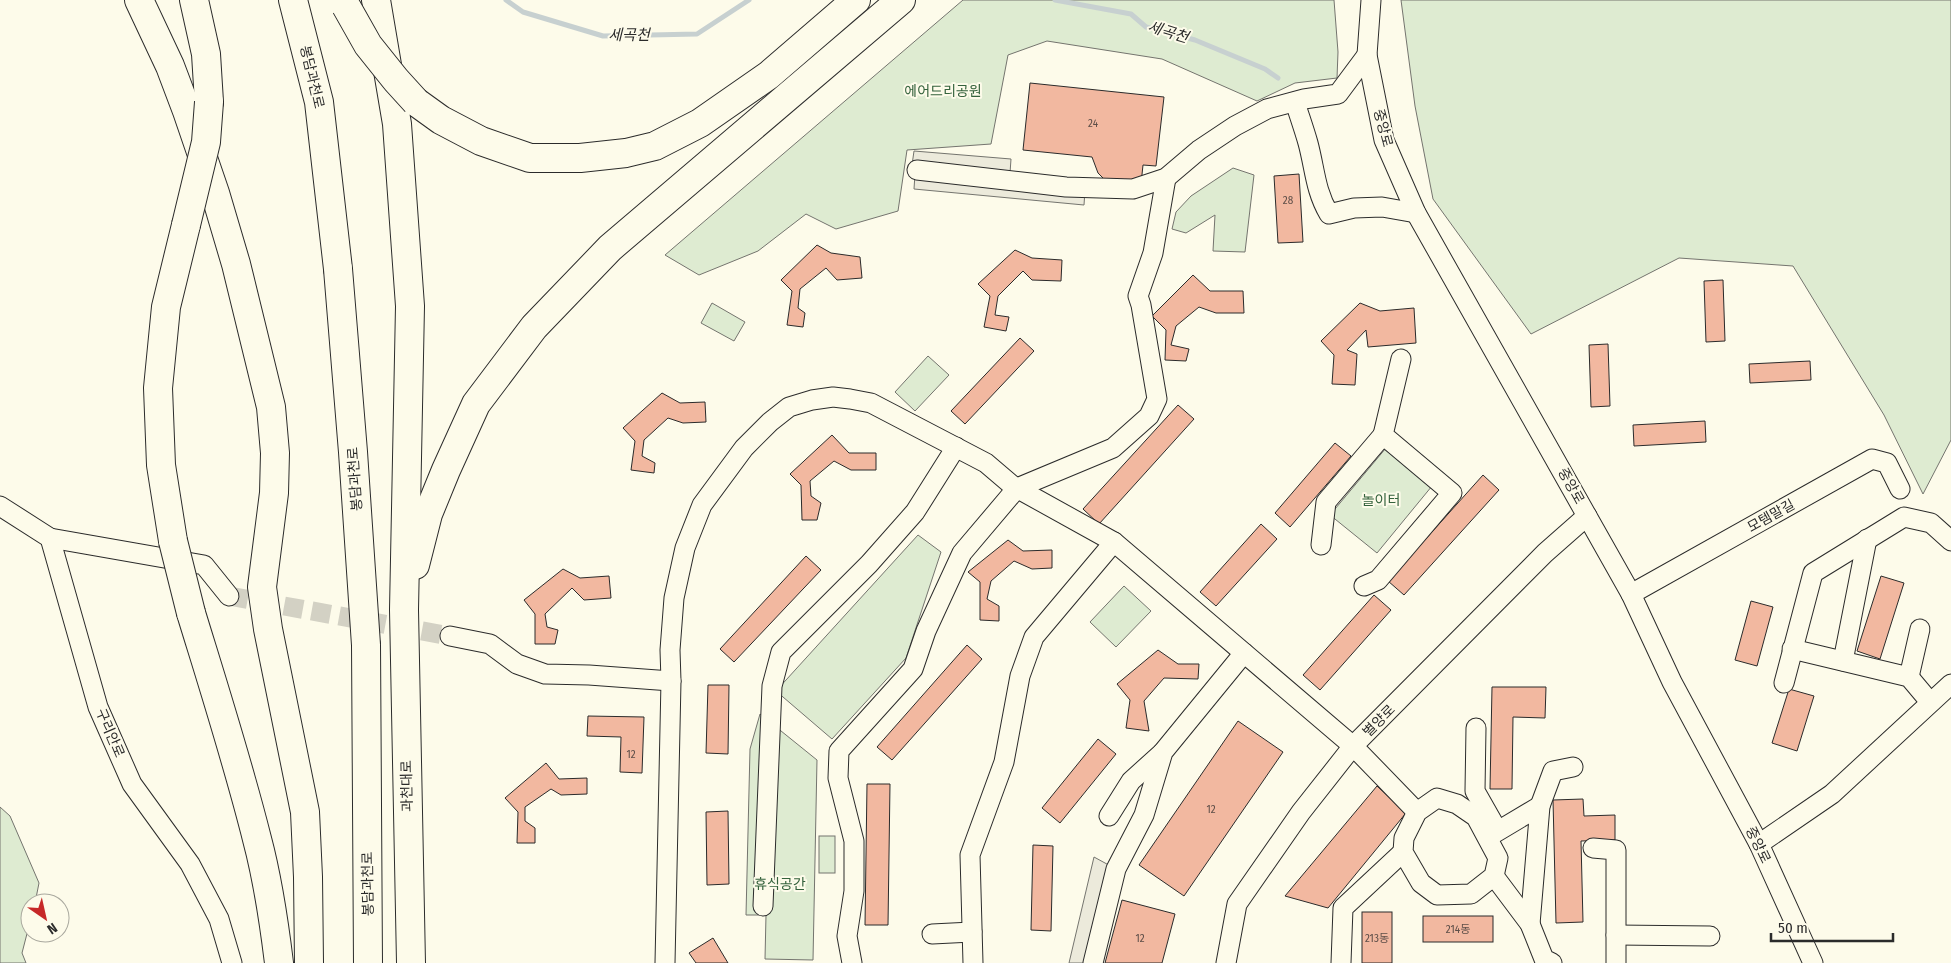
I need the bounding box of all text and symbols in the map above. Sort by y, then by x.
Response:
water label: 세곡천 [1146,17,1193,47]
water label: 세곡천 [608,26,652,44]
street label: 봉담과천로 [296,44,328,110]
park label: 에어드리공원 [904,83,982,100]
street label: 중앙로 [1370,107,1396,149]
house number: 24 [1088,117,1099,130]
house number: 28 [1283,194,1294,207]
street label: 봉담과천로 [344,446,366,512]
street label: 중앙로 [1554,465,1588,507]
park label: 놀이터 [1362,492,1400,509]
street label: 모템말길 [1744,496,1798,536]
street label: 별양로 [1359,701,1399,741]
street label: 구리안로 [92,706,128,760]
house number: 12 [626,748,636,761]
street label: 과천대로 [398,760,416,812]
house number: 12 [1206,803,1216,816]
street label: 중앙로 [1742,824,1774,866]
street label: 봉담과천로 [359,852,377,916]
park label: 휴식공간 [754,876,806,893]
north arrow [20,893,70,943]
scale bar [1771,910,1894,942]
text: N [44,919,60,938]
text: 50 m [1778,919,1808,937]
house number: 214동 [1446,923,1470,936]
house number: 12 [1135,932,1145,945]
house number: 213동 [1365,932,1389,945]

